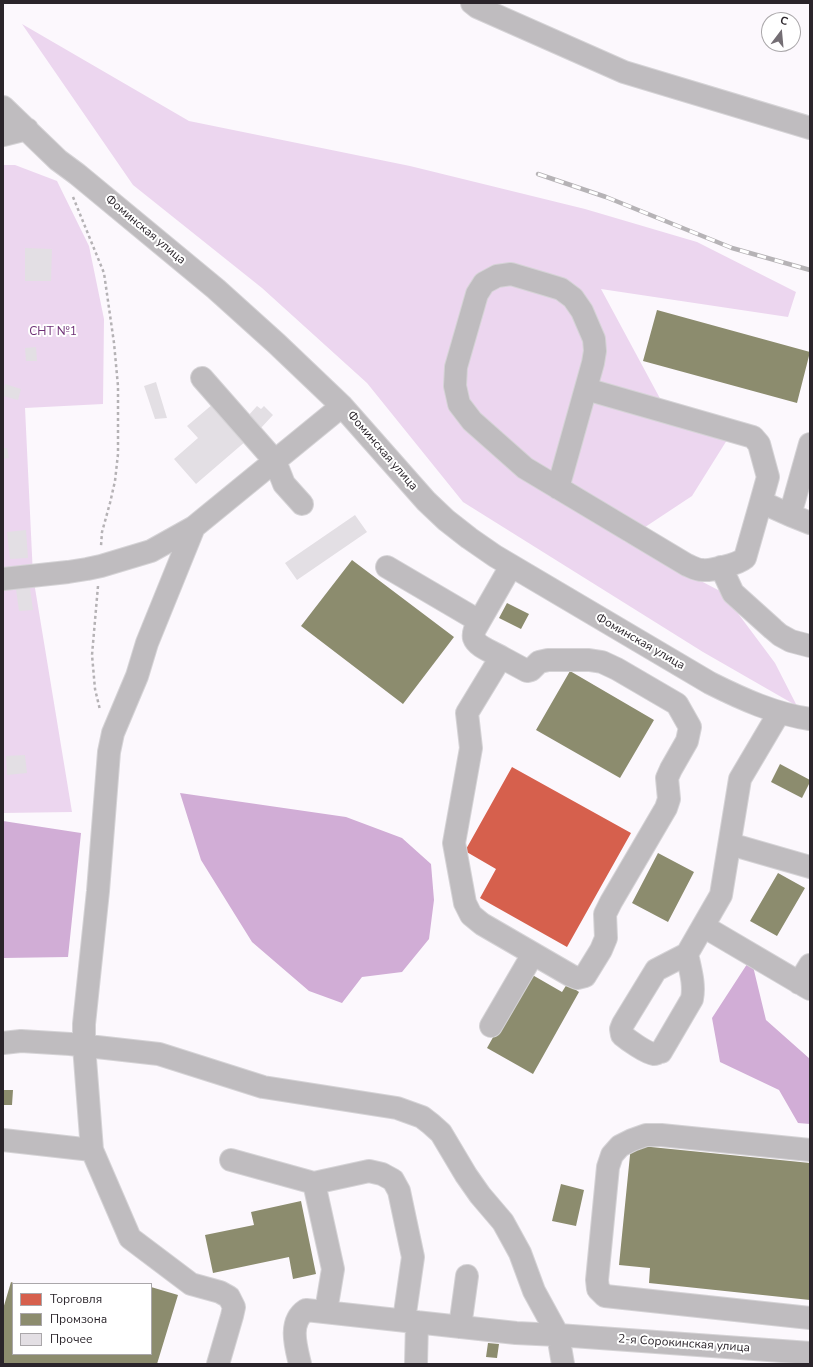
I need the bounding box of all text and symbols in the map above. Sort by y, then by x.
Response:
north arrow [761,12,801,52]
text: С [778,13,790,29]
street label: Фоминская улица [102,192,188,268]
park label: СНТ №1 [29,325,77,339]
street label: Фоминская улица [344,408,420,494]
street label: Фоминская улица [593,611,687,673]
legend [12,1283,152,1355]
text: Торговля [50,1291,102,1307]
text: Промзона [50,1311,107,1327]
text: Прочее [50,1331,93,1347]
street label: 2-я Сорокинская улица [617,1332,751,1356]

